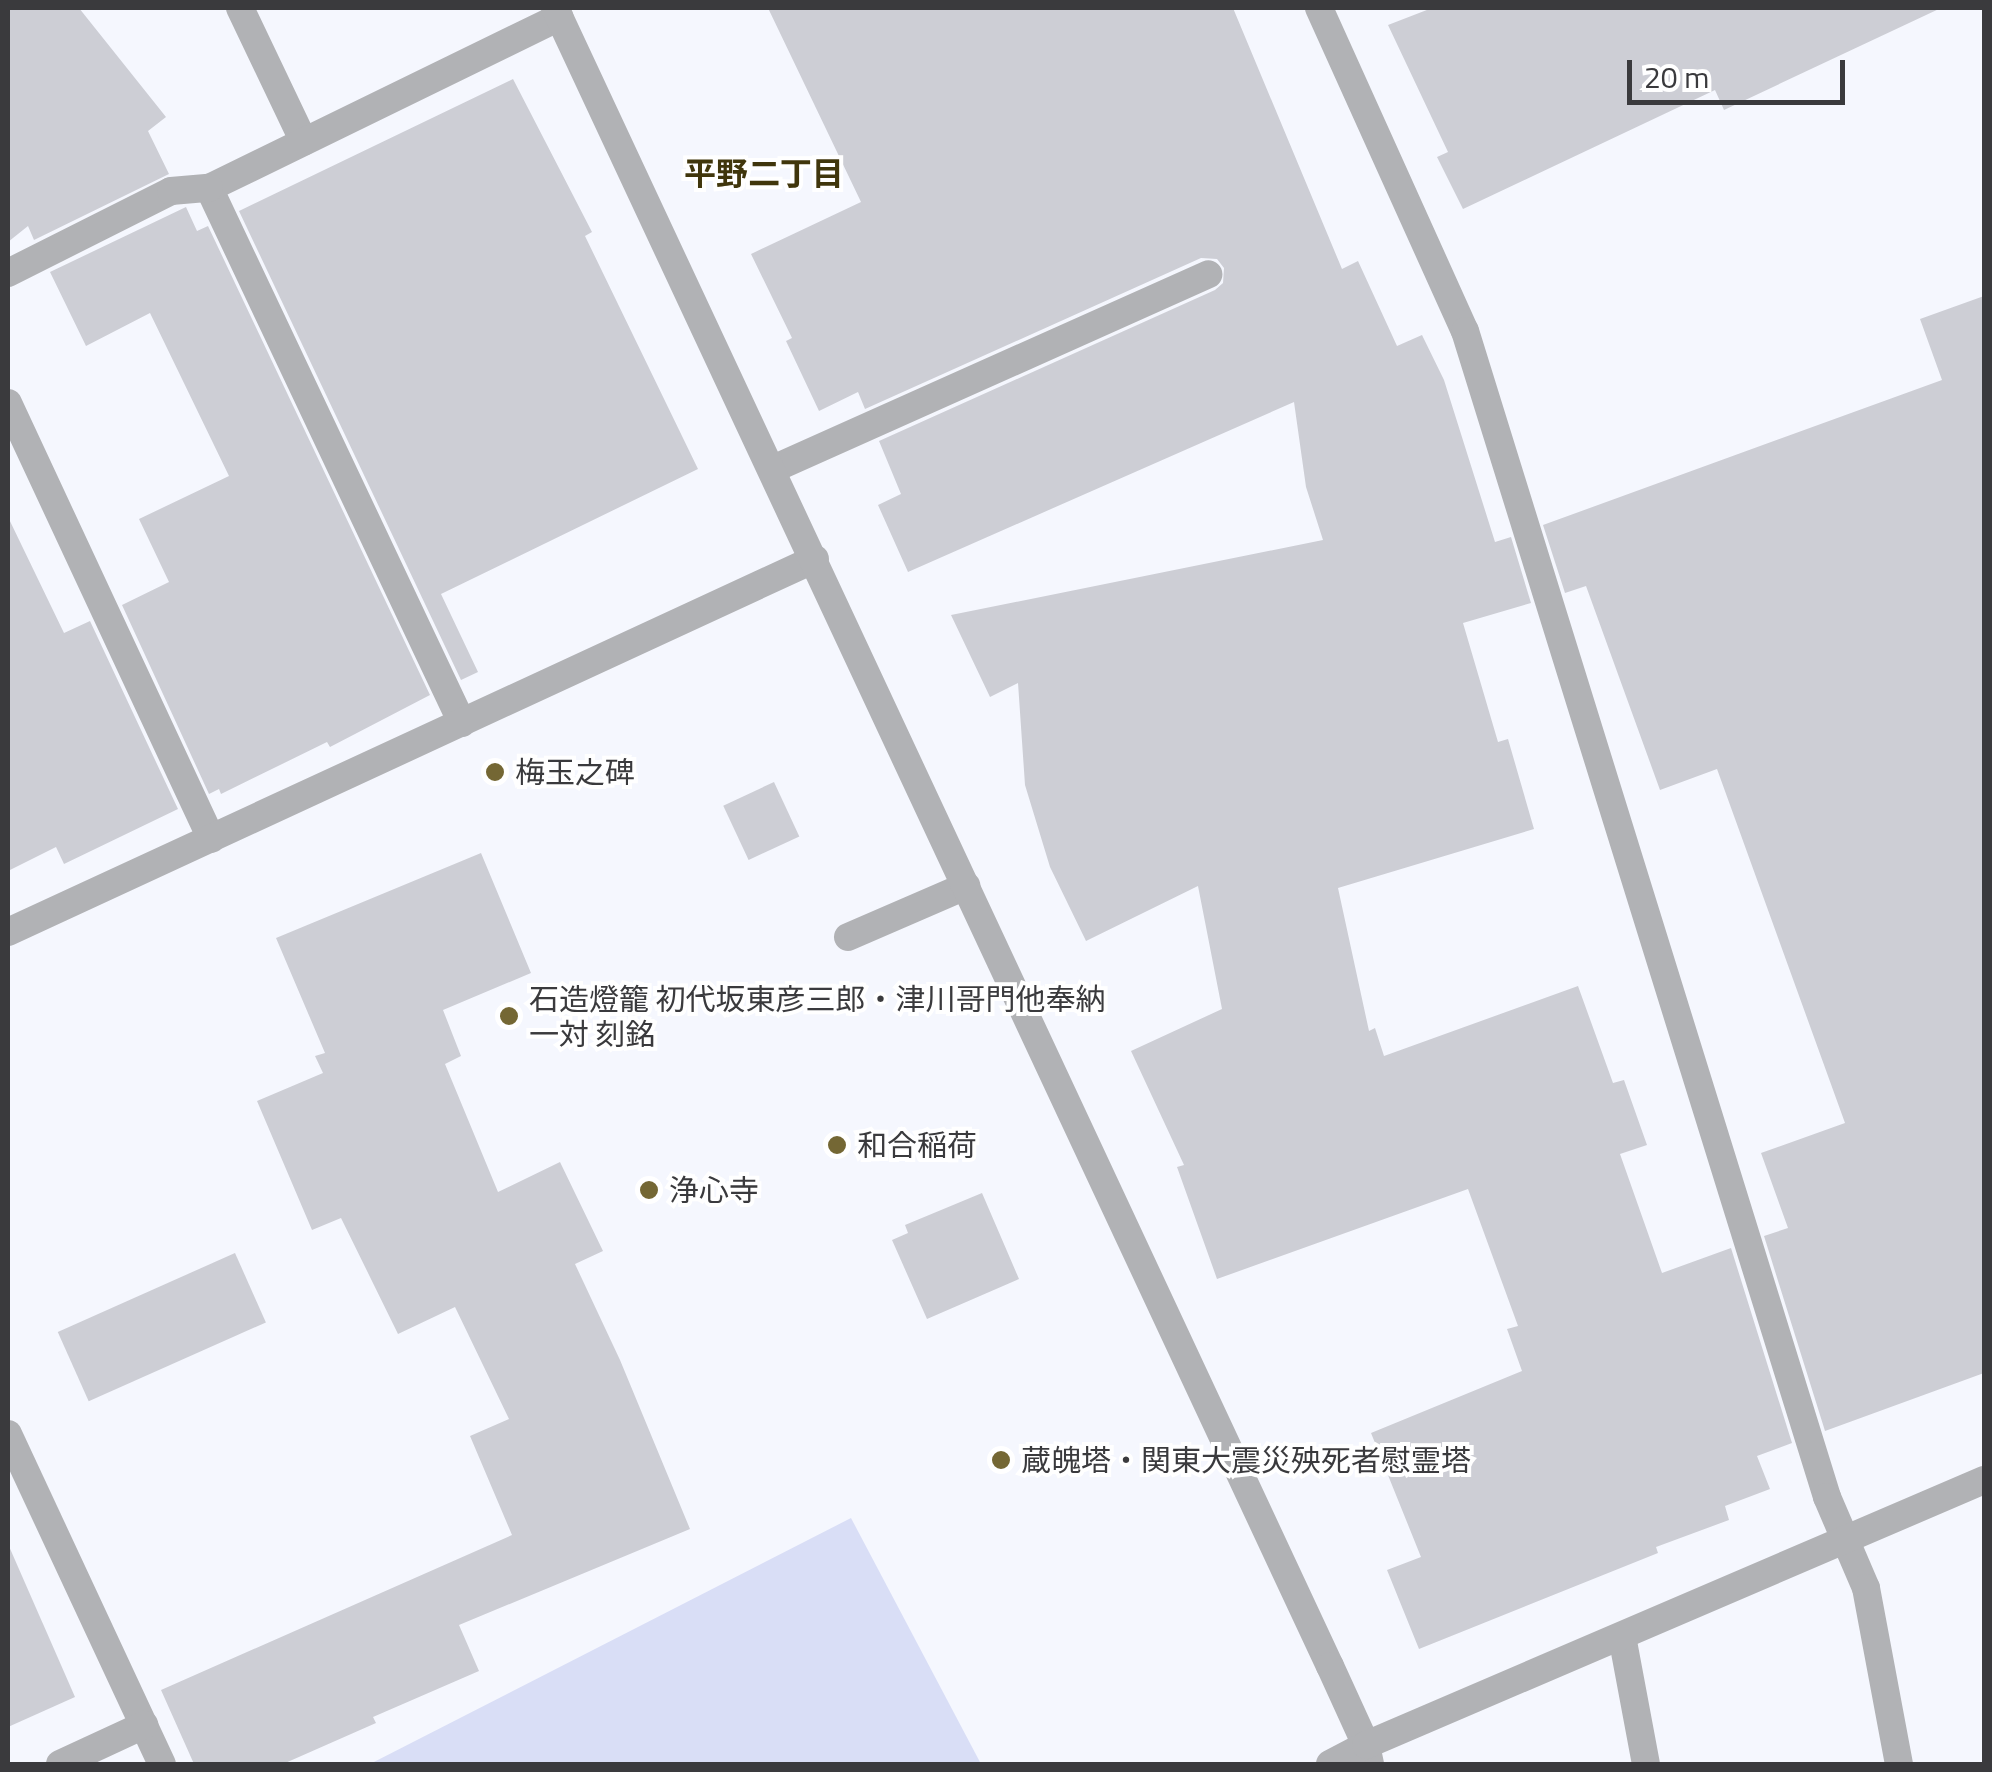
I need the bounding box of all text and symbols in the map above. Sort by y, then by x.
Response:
scale bar [1632,40,1850,102]
text: 20 m [1644,54,1709,100]
district label: 平野二丁目 [684,154,844,192]
place label: 梅玉之碑 [515,754,635,790]
marker: 梅玉之碑 [484,761,506,783]
place label: 石造燈籠 初代坂東彦三郎・津川哥門他奉納 一対 刻銘 [529,981,1106,1052]
marker: 石造燈籠 初代坂東彦三郎・津川哥門他奉納 一対 刻銘 [498,1005,520,1027]
place label: 和合稲荷 [857,1127,977,1163]
marker: 和合稲荷 [826,1134,848,1156]
place label: 浄心寺 [669,1172,759,1208]
marker: 浄心寺 [638,1179,660,1201]
place label: 蔵魄塔・関東大震災殃死者慰霊塔 [1021,1442,1471,1478]
marker: 蔵魄塔・関東大震災殃死者慰霊塔 [990,1449,1012,1471]

